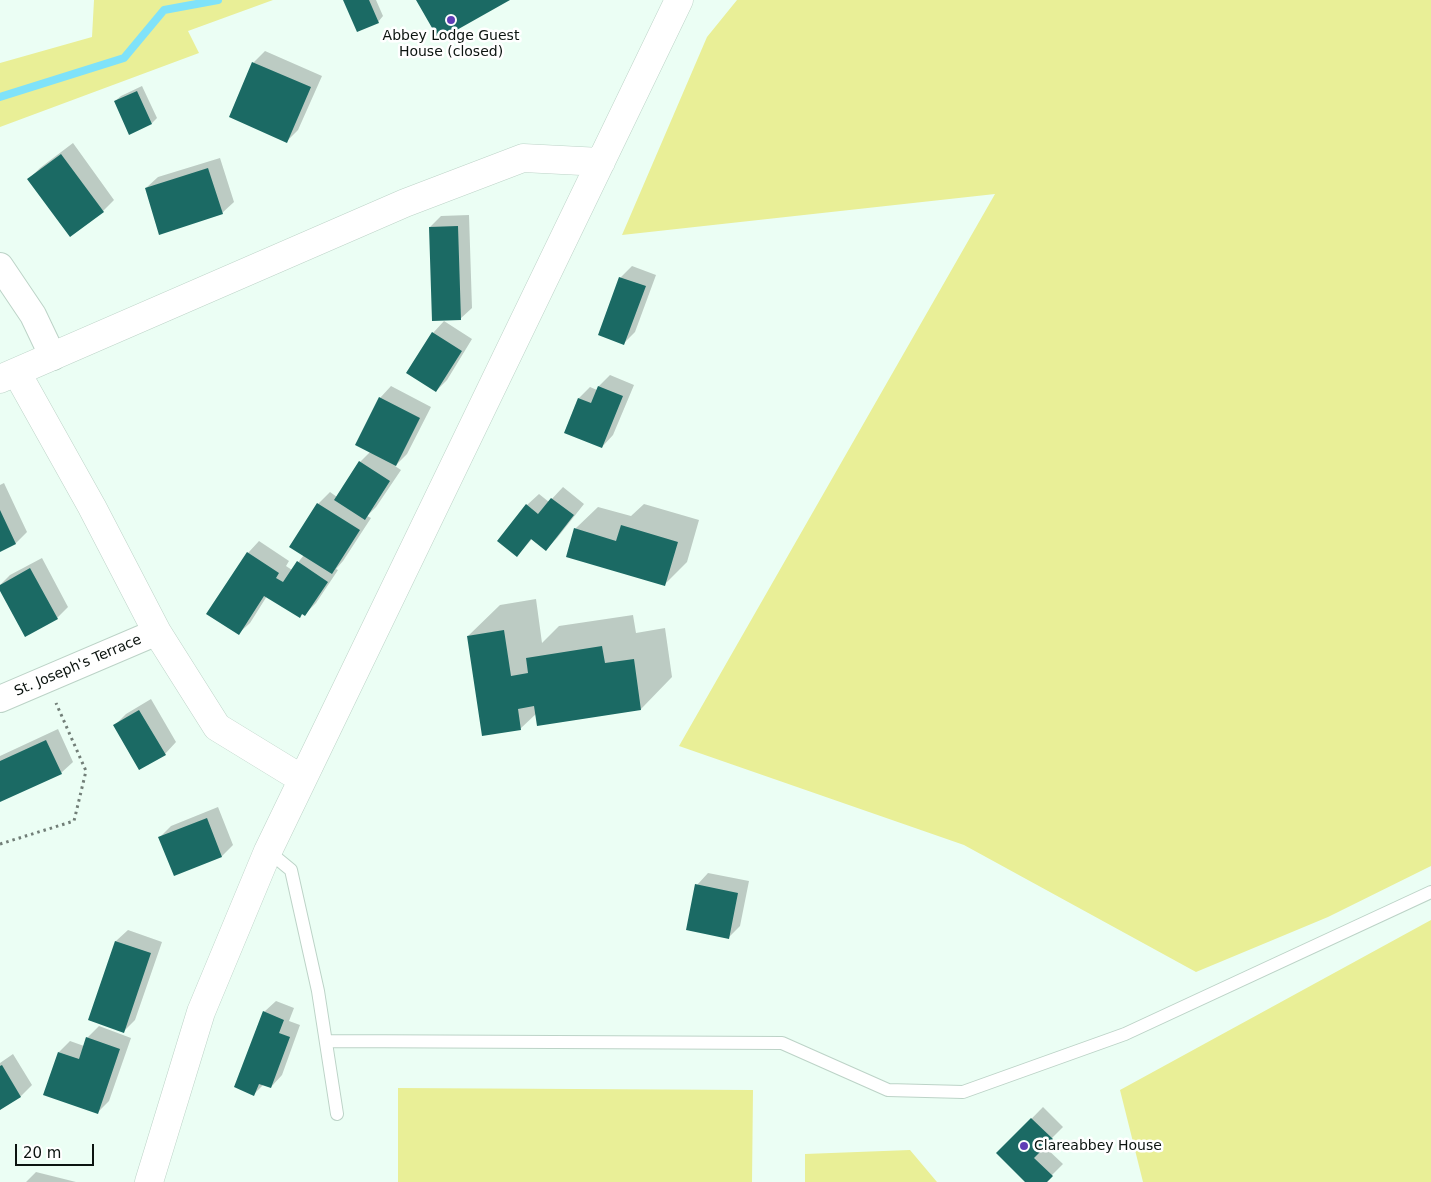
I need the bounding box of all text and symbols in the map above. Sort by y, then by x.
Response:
marker: Abbey Lodge Guest House (closed) [445,14,457,26]
place label: Abbey Lodge Guest House (closed) [383,28,519,60]
street label: St. Joseph's Terrace [12,632,144,700]
scale bar [18,1134,96,1166]
place label: Clareabbey House [1034,1138,1162,1154]
marker: Clareabbey House [1018,1140,1030,1152]
text: 20 m [23,1144,61,1162]

